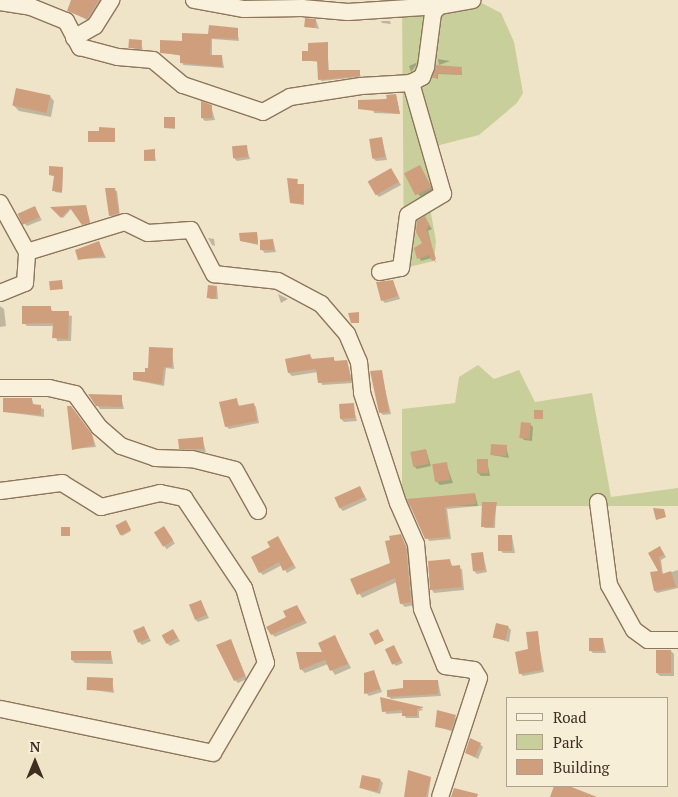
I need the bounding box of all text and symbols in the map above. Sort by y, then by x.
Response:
legend [506,697,668,787]
text: Road [553,707,586,727]
text: Park [553,732,583,752]
north arrow [10,737,60,787]
text: N [30,737,40,756]
text: Building [553,757,610,777]

